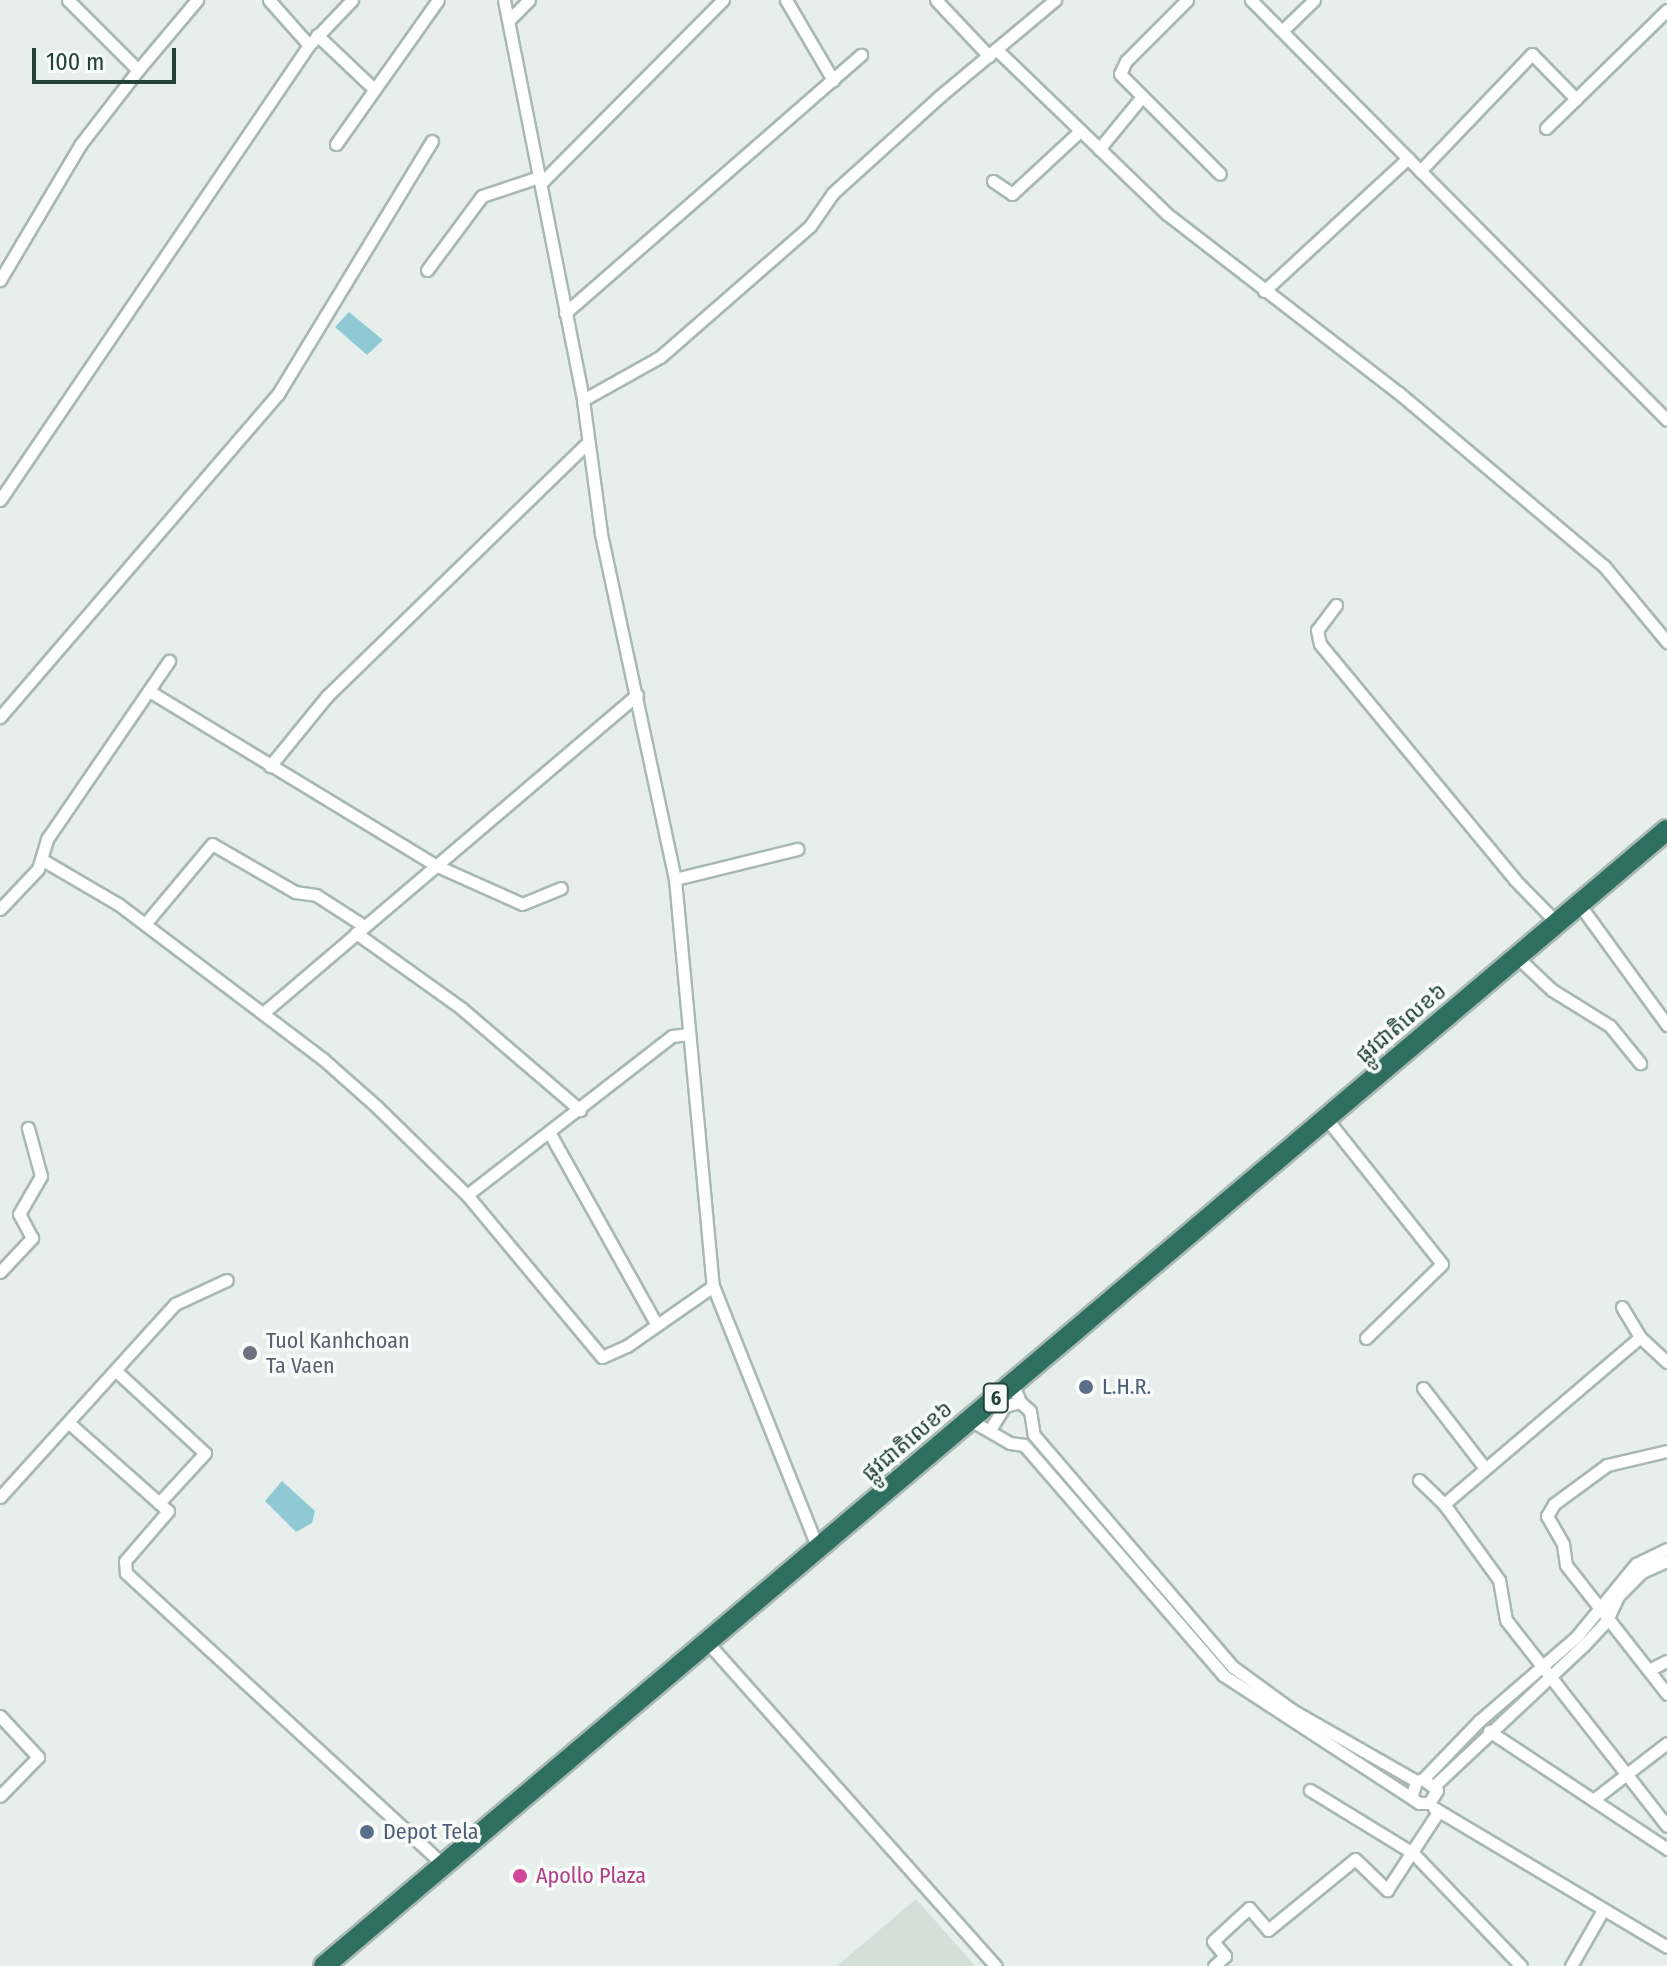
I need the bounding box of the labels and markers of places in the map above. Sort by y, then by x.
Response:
place label: Tuol Kanhchoan Ta Vaen [266,1327,410,1378]
marker: Tuol Kanhchoan Ta Vaen [241,1344,259,1362]
place label: L.H.R. [1102,1374,1151,1400]
marker: L.H.R. [1077,1378,1095,1396]
place label: Depot Tela [383,1819,479,1845]
marker: Depot Tela [358,1823,376,1841]
place label: Apollo Plaza [536,1863,646,1889]
marker: Apollo Plaza [511,1867,529,1885]

